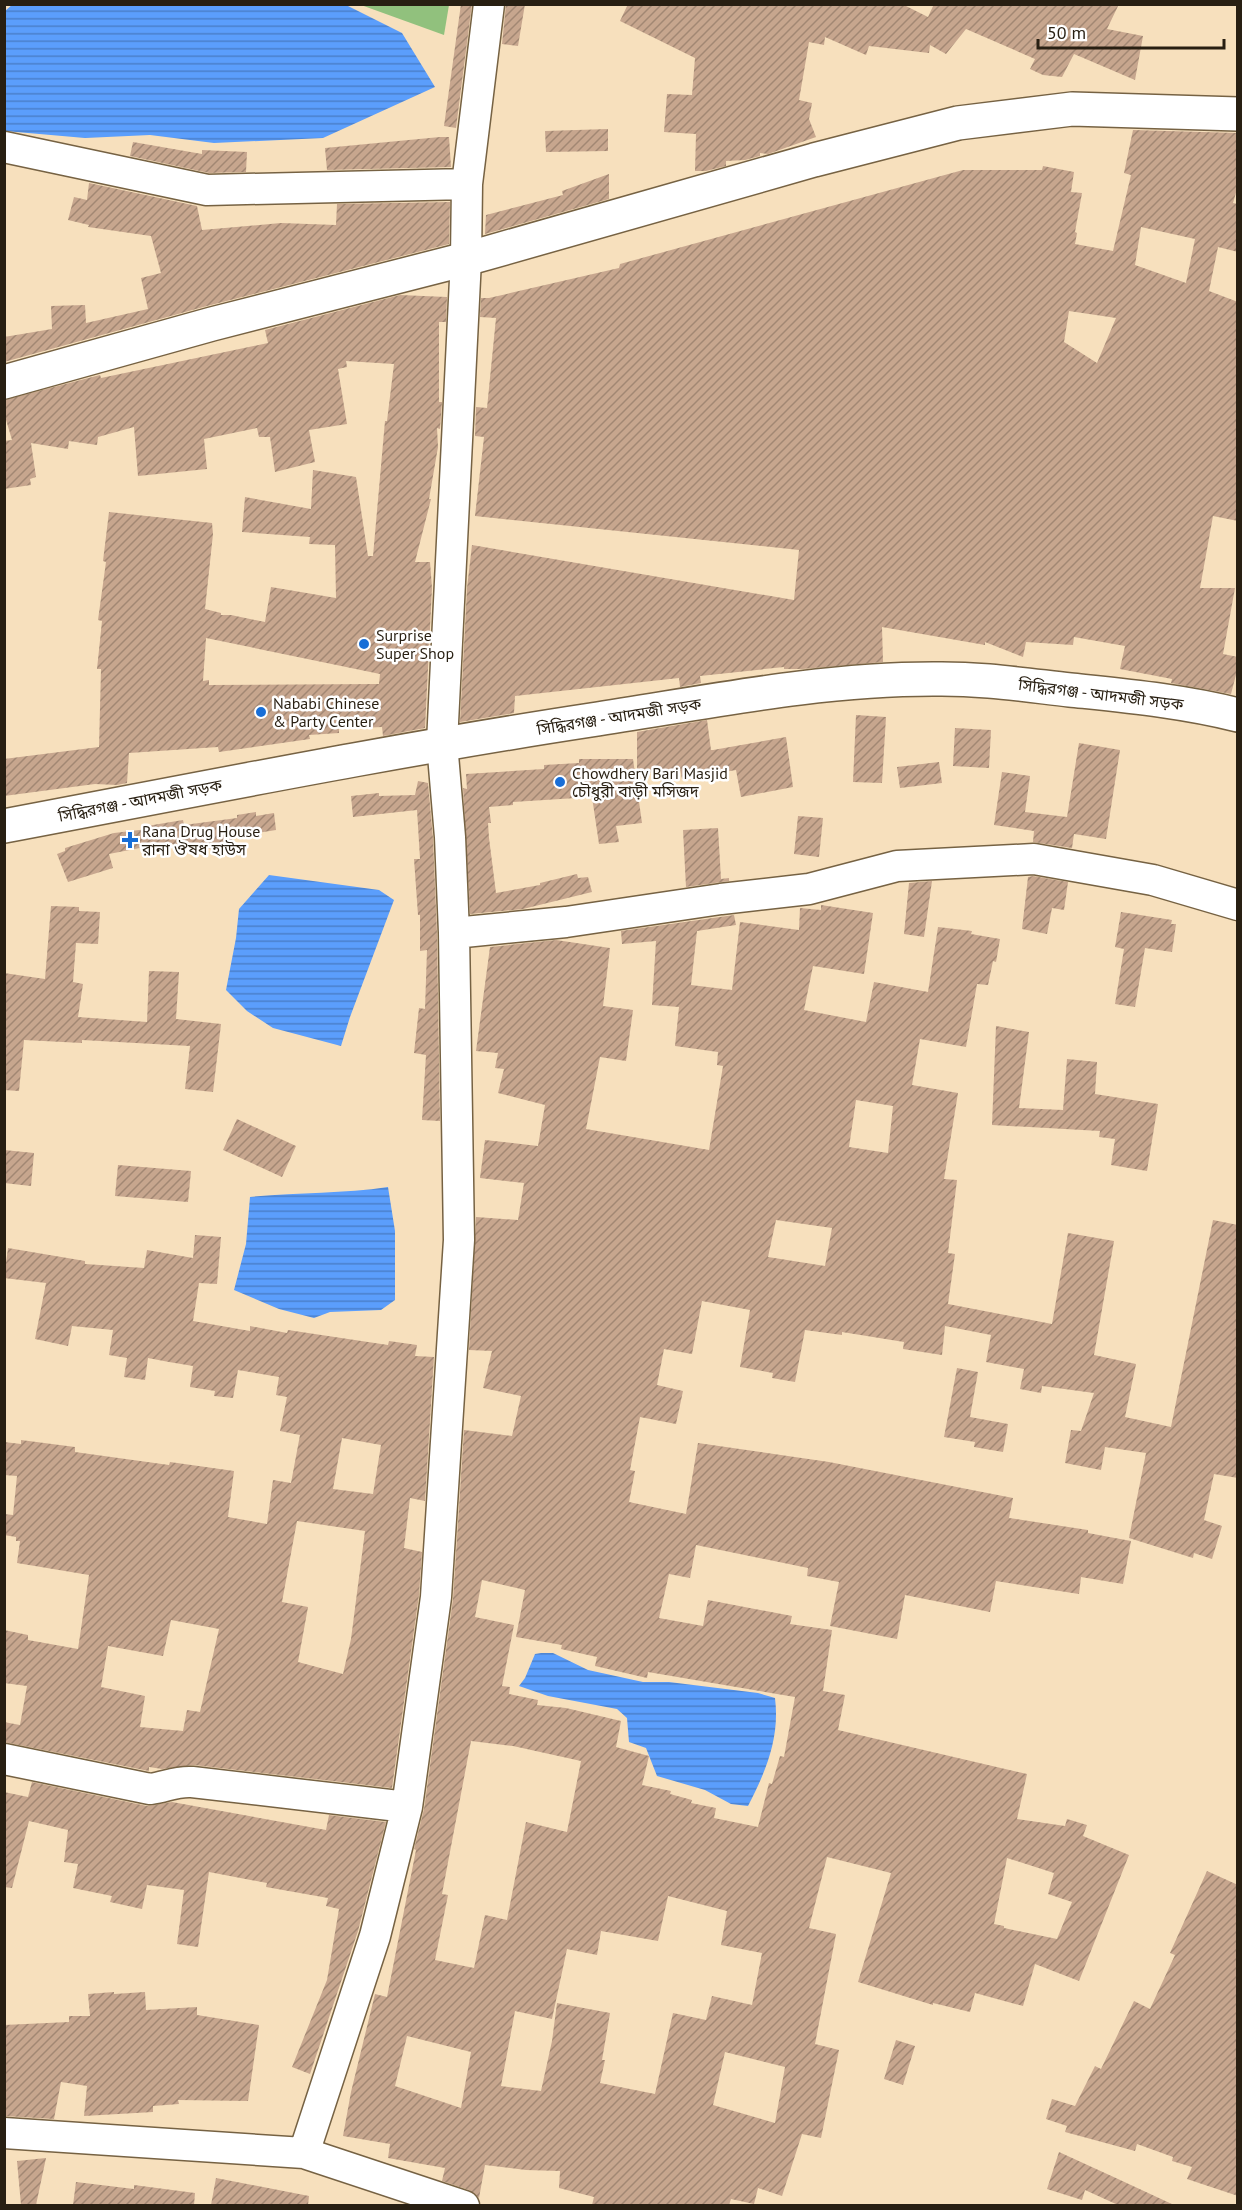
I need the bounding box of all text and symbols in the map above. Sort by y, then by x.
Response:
scale bar [1038,12,1224,50]
text: 50 m [1047,21,1086,44]
place label: Surprise Super Shop [376,625,454,663]
marker: Surprise Super Shop [357,637,371,651]
street label: সিদ্ধিরগঞ্জ - আদমজী সড়ক [1016,674,1186,714]
place label: Nababi Chinese & Party Center [273,693,379,731]
street label: সিদ্ধিরগঞ্জ - আদমজী সড়ক [534,693,704,739]
marker: Nababi Chinese & Party Center [254,705,268,719]
place label: Chowdhery Bari Masjid চৌধুরী বাড়ী মসিজদ [572,763,728,801]
street label: সিদ্ধিরগঞ্জ - আদমজী সড়ক [55,774,225,826]
marker: Chowdhery Bari Masjid চৌধুরী বাড়ী মসিজদ [553,775,567,789]
place label: Rana Drug House রানা ঔষধ হাউস [141,821,260,859]
marker: Rana Drug House রানা ঔষধ হাউস [123,833,137,847]

